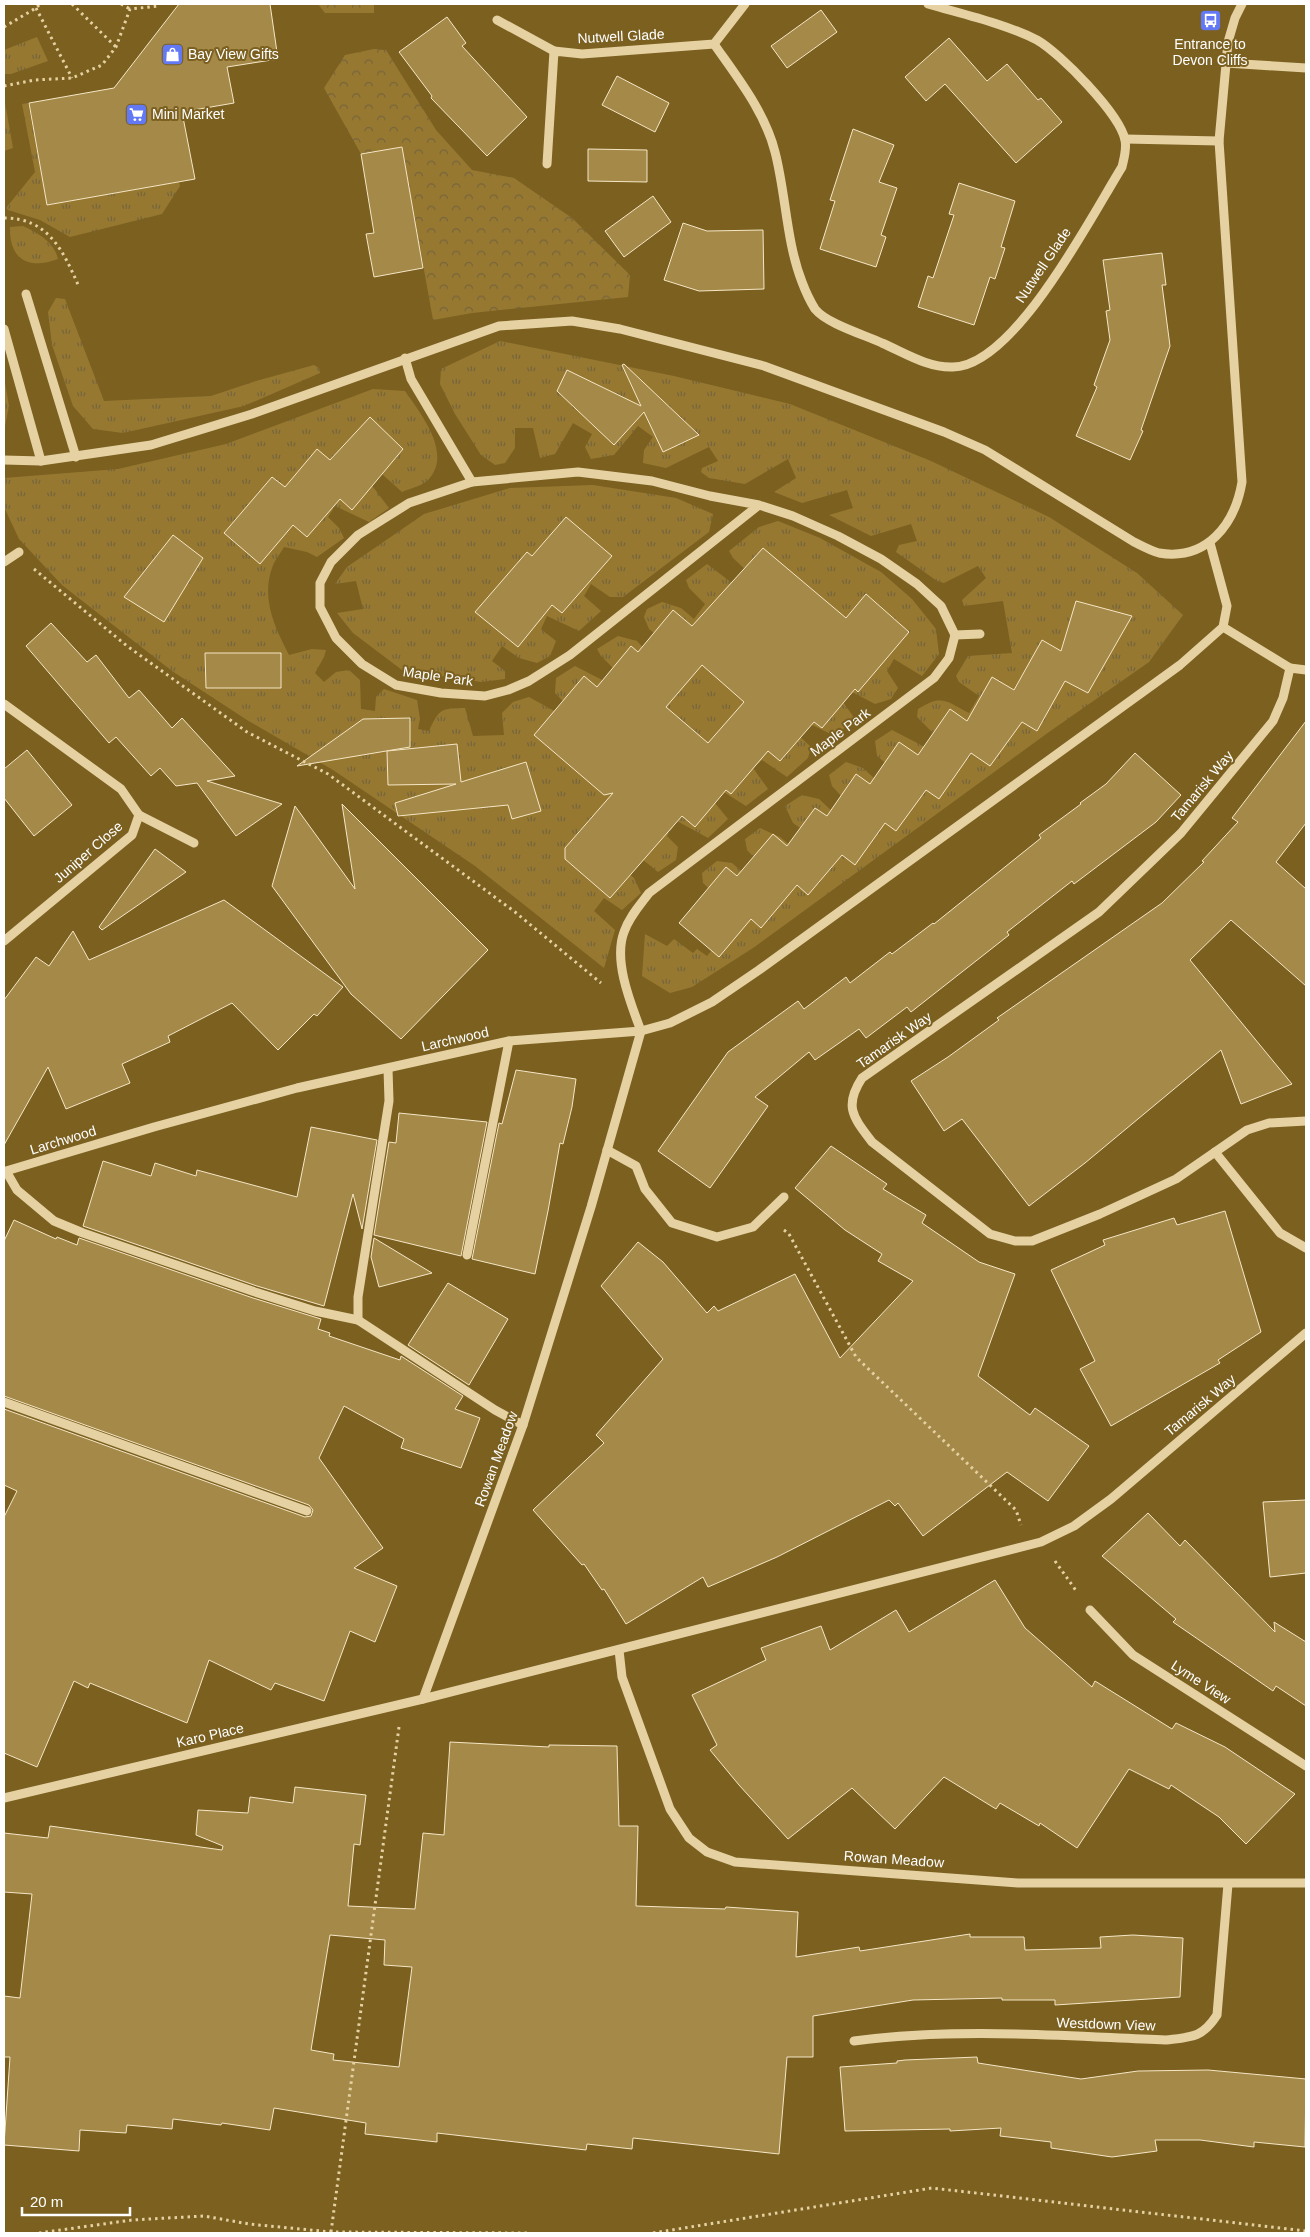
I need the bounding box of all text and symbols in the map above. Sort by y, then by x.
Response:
bus stop icon: Entrance to Devon Cliffs [1198,9,1222,33]
street label: Nutwell Glade [577,26,665,46]
place label: Entrance to Devon Cliffs [1172,36,1248,68]
shop icon: Bay View Gifts [160,42,184,66]
place label: Bay View Gifts [188,46,279,62]
supermarket icon: Mini Market [124,102,148,126]
place label: Mini Market [152,106,224,122]
street label: Nutwell Glade [1012,224,1074,306]
street label: Maple Park [402,663,475,689]
street label: Maple Park [807,704,874,760]
street label: Tamarisk Way [1168,747,1236,825]
street label: Juniper Close [50,818,126,886]
street label: Tamarisk Way [854,1008,934,1072]
street label: Larchwood [420,1024,490,1054]
street label: Larchwood [28,1122,98,1158]
street label: Tamarisk Way [1161,1371,1239,1439]
street label: Rowan Meadow [471,1408,521,1509]
street label: Lyme View [1168,1657,1234,1708]
street label: Karo Place [175,1719,245,1750]
street label: Rowan Meadow [843,1848,946,1871]
street label: Westdown View [1056,2014,1157,2034]
scale bar [22,2184,130,2216]
text: 20 m [30,2193,63,2210]

